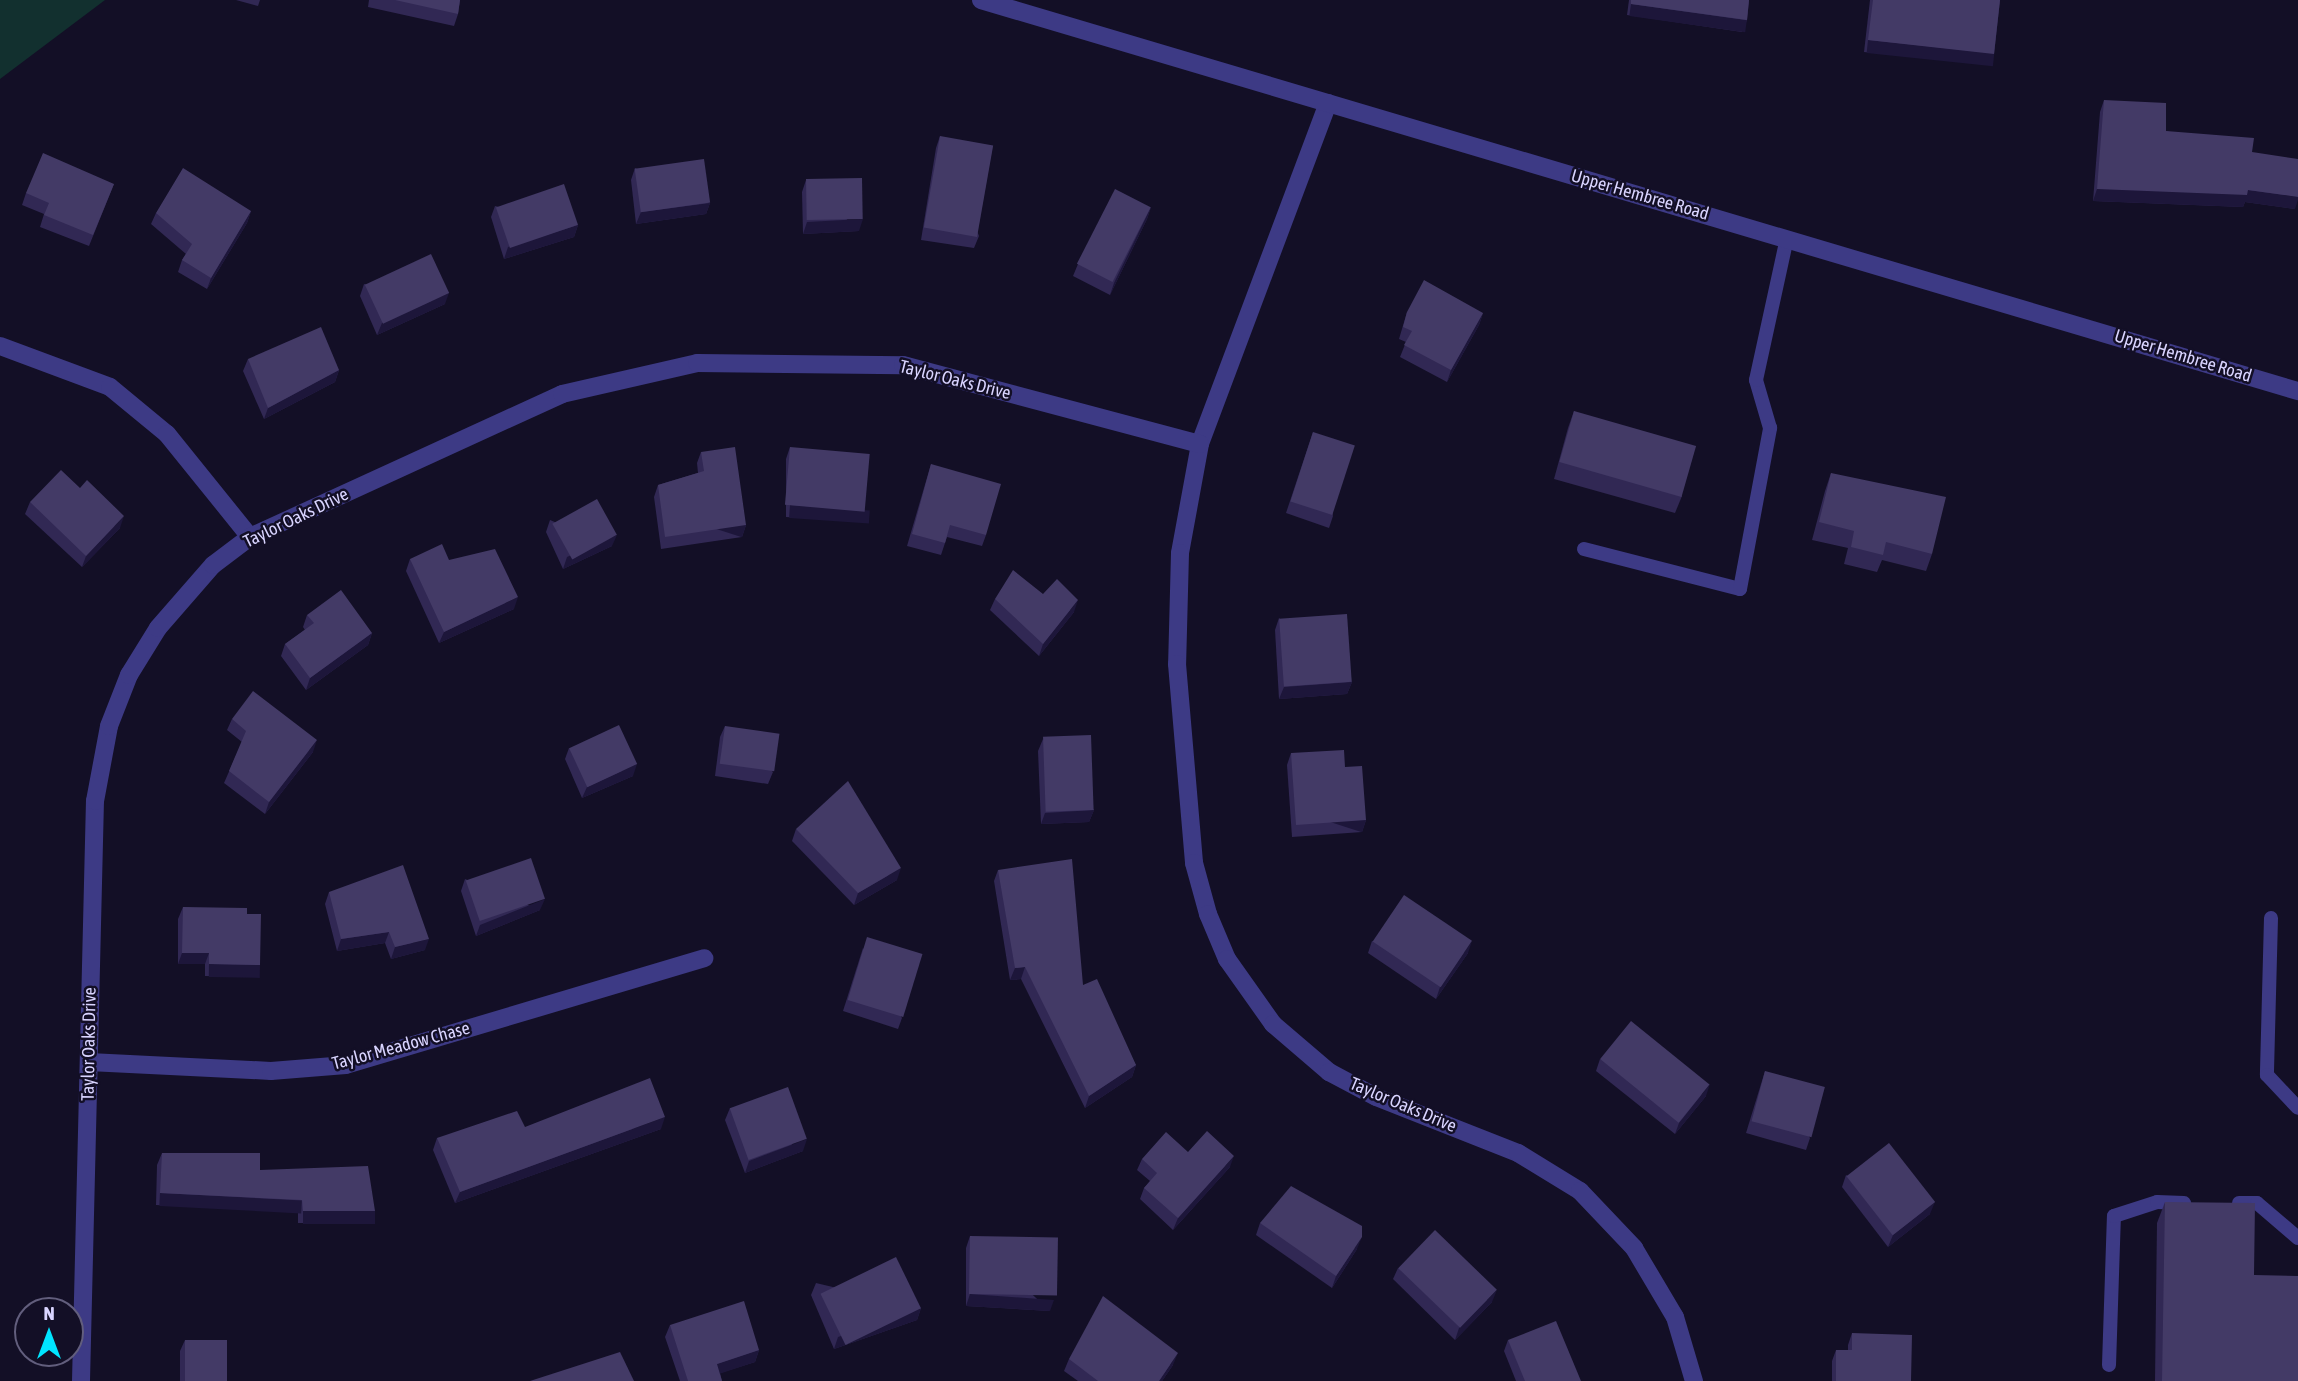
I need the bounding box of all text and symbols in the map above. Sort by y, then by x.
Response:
street label: Upper Hembree Road [1569,165,1711,225]
street label: Upper Hembree Road [2112,325,2254,387]
street label: Taylor Oaks Drive [897,356,1013,404]
street label: Taylor Oaks Drive [240,483,352,553]
street label: Taylor Oaks Drive [77,987,101,1101]
street label: Taylor Meadow Chase [330,1017,472,1075]
street label: Taylor Oaks Drive [1346,1073,1460,1137]
north arrow [14,1297,84,1367]
text: N [43,1302,55,1324]

